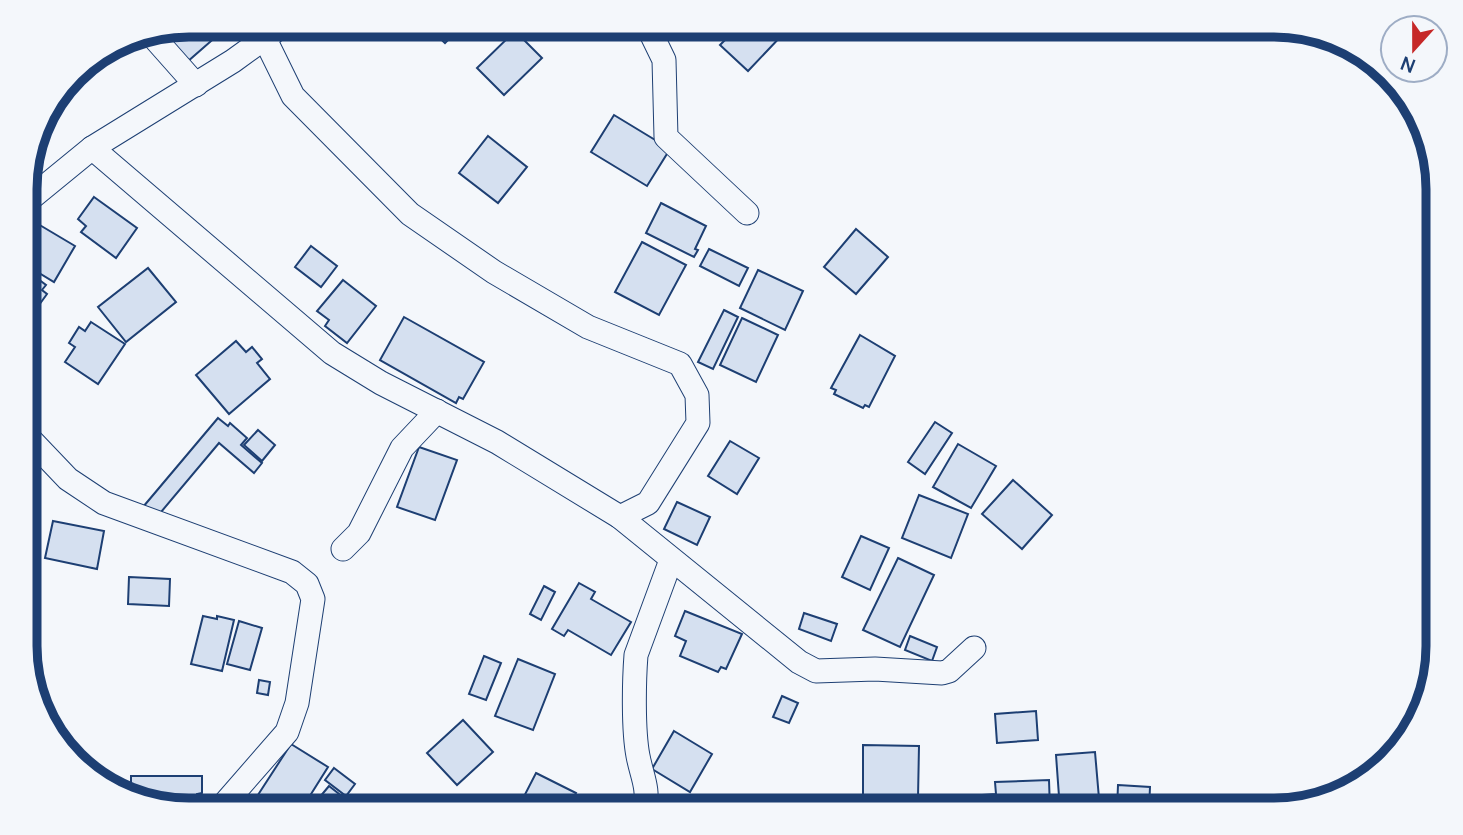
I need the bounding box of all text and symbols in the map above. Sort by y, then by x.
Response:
north arrow [1379,14,1449,84]
text: N [1397,50,1419,79]

